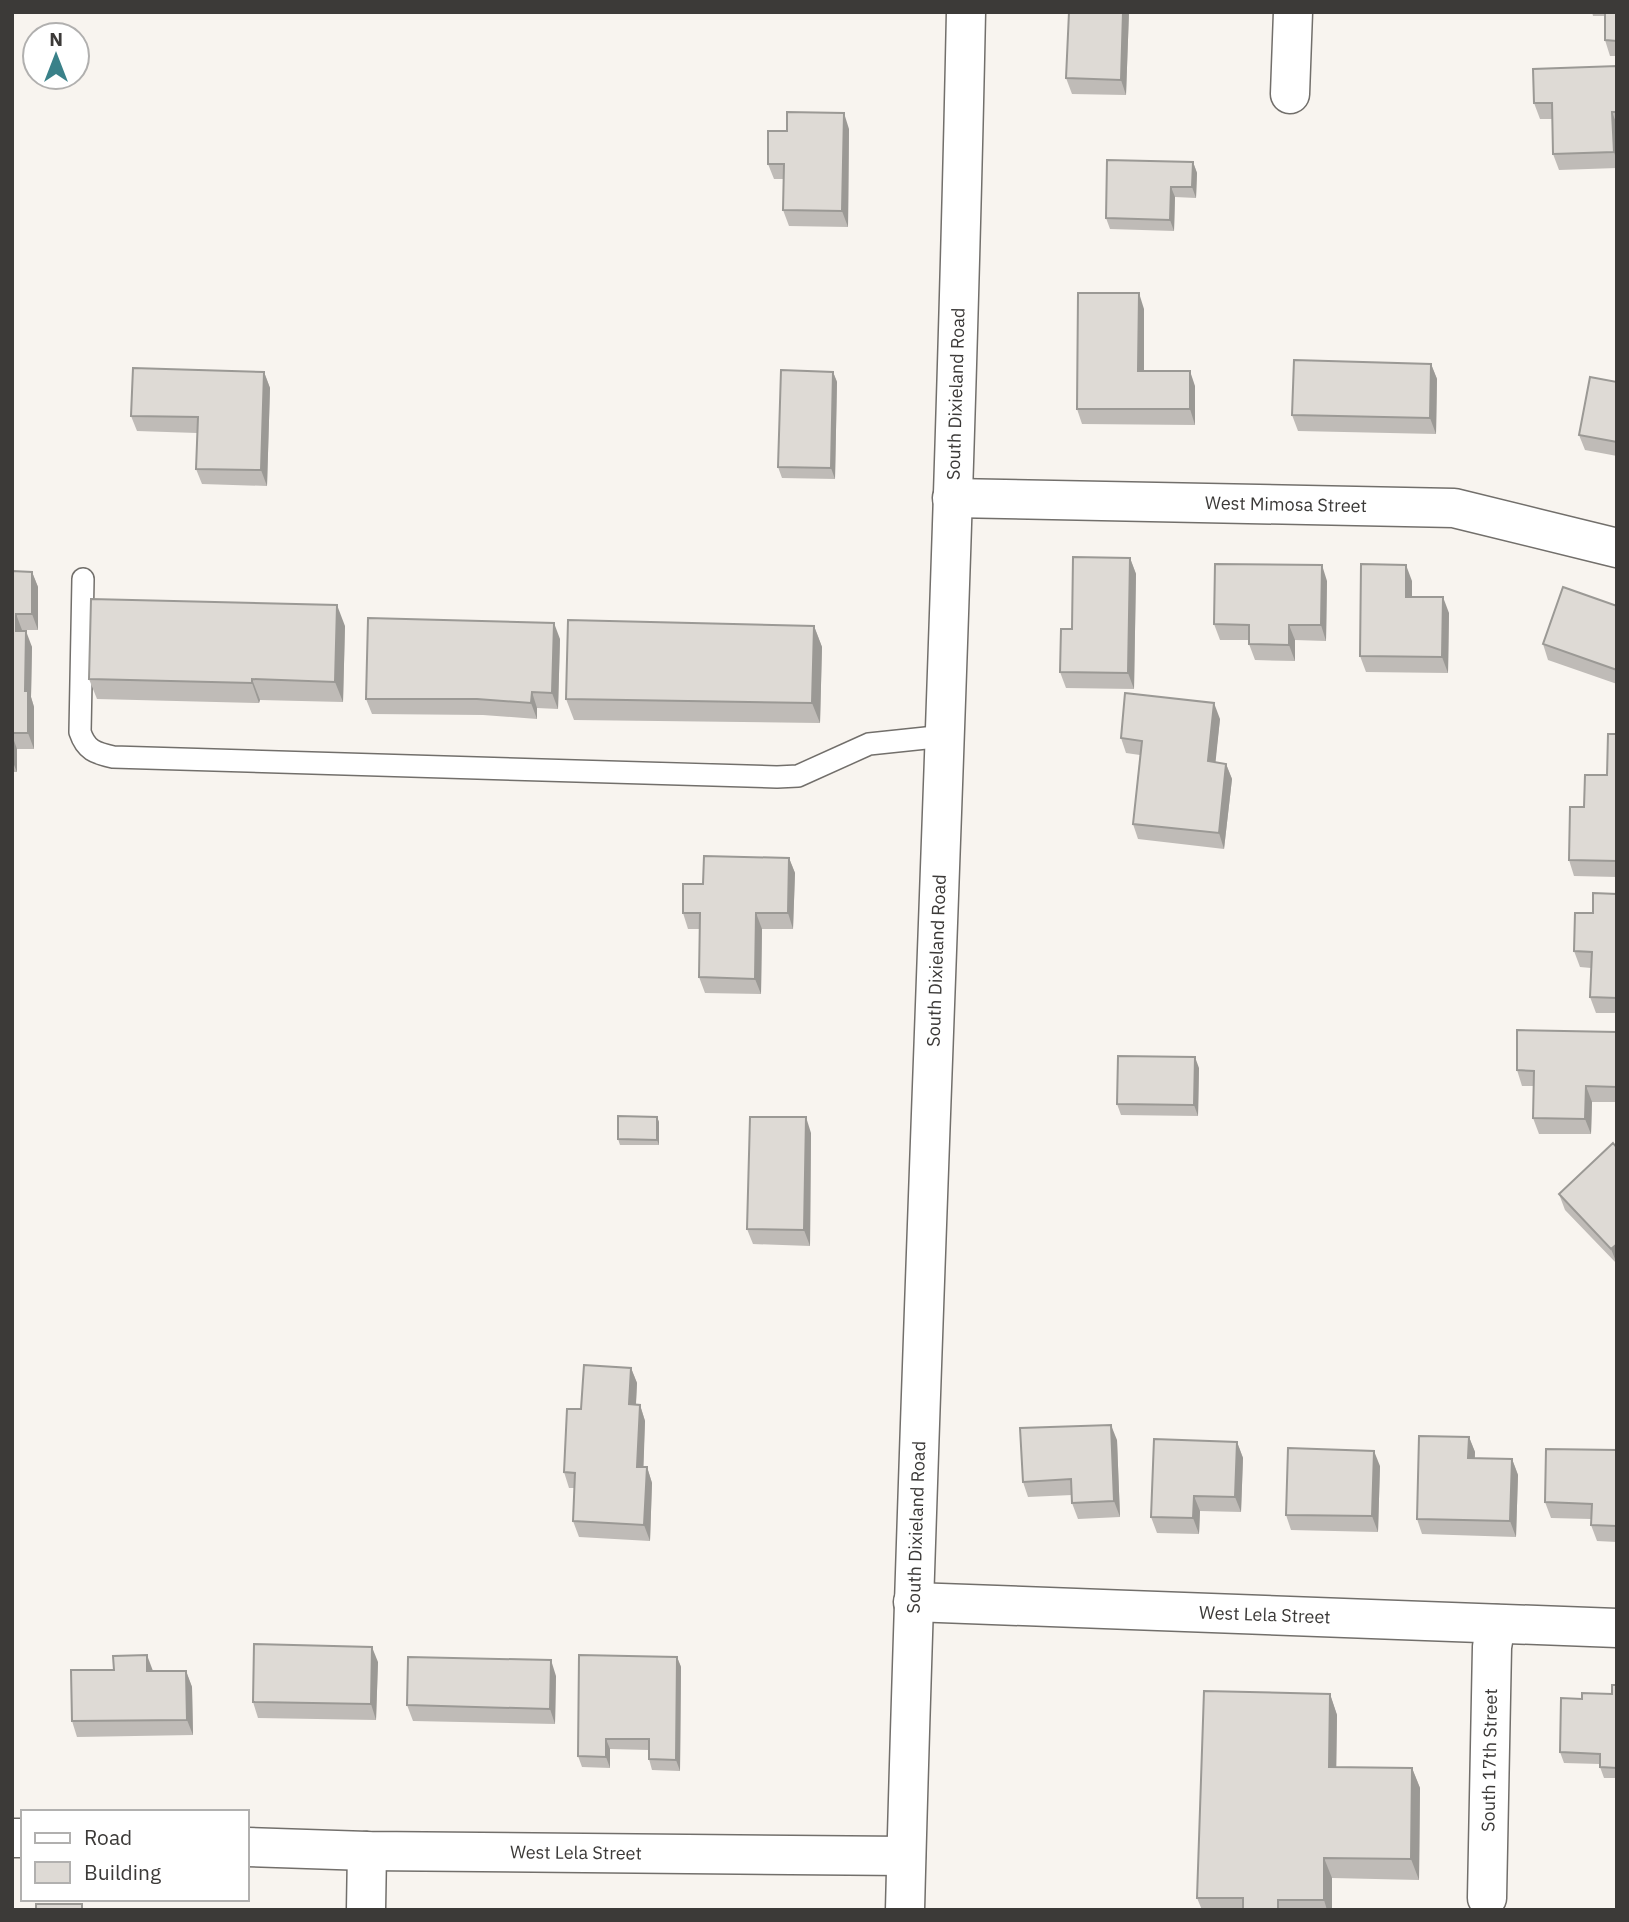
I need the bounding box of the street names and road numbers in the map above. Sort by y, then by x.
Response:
street label: South Dixieland Road [941,307,970,480]
street label: West Mimosa Street [1205,491,1367,517]
street label: South Dixieland Road [921,874,951,1047]
street label: South Dixieland Road [902,1441,930,1614]
street label: West Lela Street [1198,1601,1331,1628]
street label: South 17th Street [1476,1688,1502,1832]
street label: West Lela Street [510,1840,642,1865]

